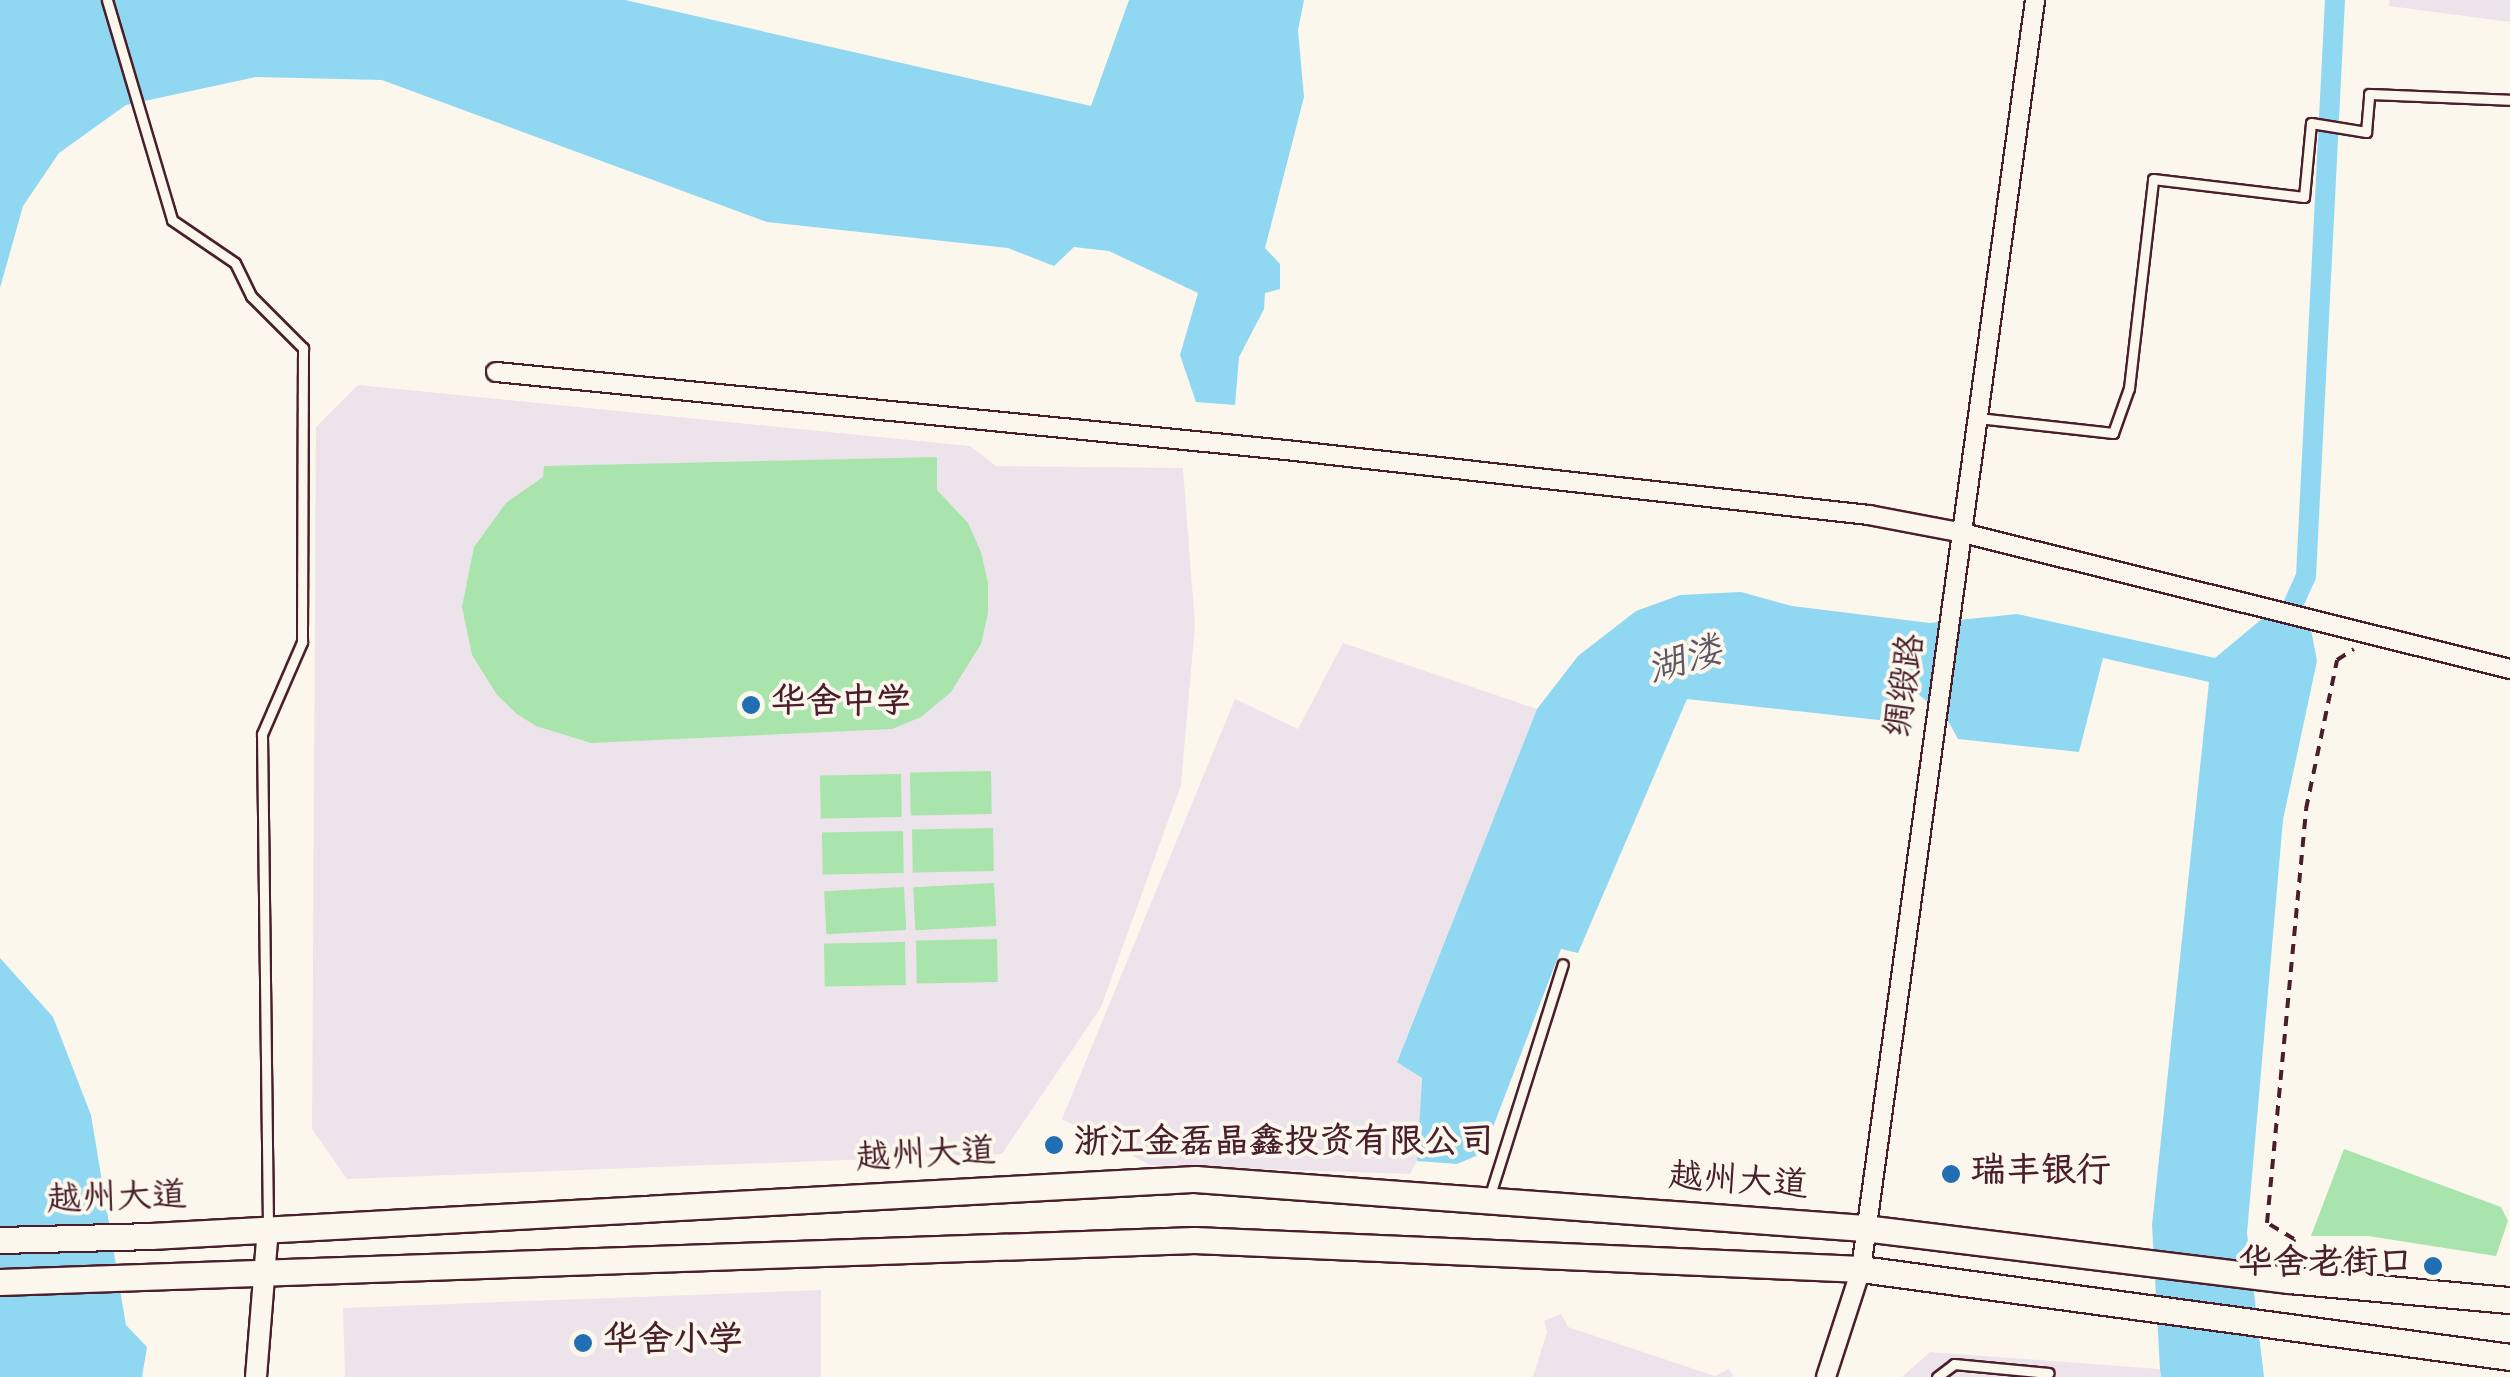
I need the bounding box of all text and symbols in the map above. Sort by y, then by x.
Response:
water label: 湖溇 [1643,631,1729,697]
street label: 绸缎路 [1880,631,1936,741]
place label: 华舍中学 [771,684,911,726]
marker: 华舍中学 [740,694,762,716]
place label: 浙江金磊晶鑫投资有限公司 [1074,1124,1494,1166]
street label: 越州大道 [855,1133,997,1183]
marker: 浙江金磊晶鑫投资有限公司 [1043,1134,1065,1156]
place label: 瑞丰银行 [1971,1153,2111,1195]
street label: 越州大道 [1667,1158,1809,1210]
marker: 瑞丰银行 [1940,1163,1962,1185]
street label: 越州大道 [46,1178,188,1224]
place label: 华舍老街口 [2238,1245,2413,1287]
marker: 华舍老街口 [2422,1255,2444,1277]
place label: 华舍小学 [603,1322,743,1364]
marker: 华舍小学 [572,1332,594,1354]

